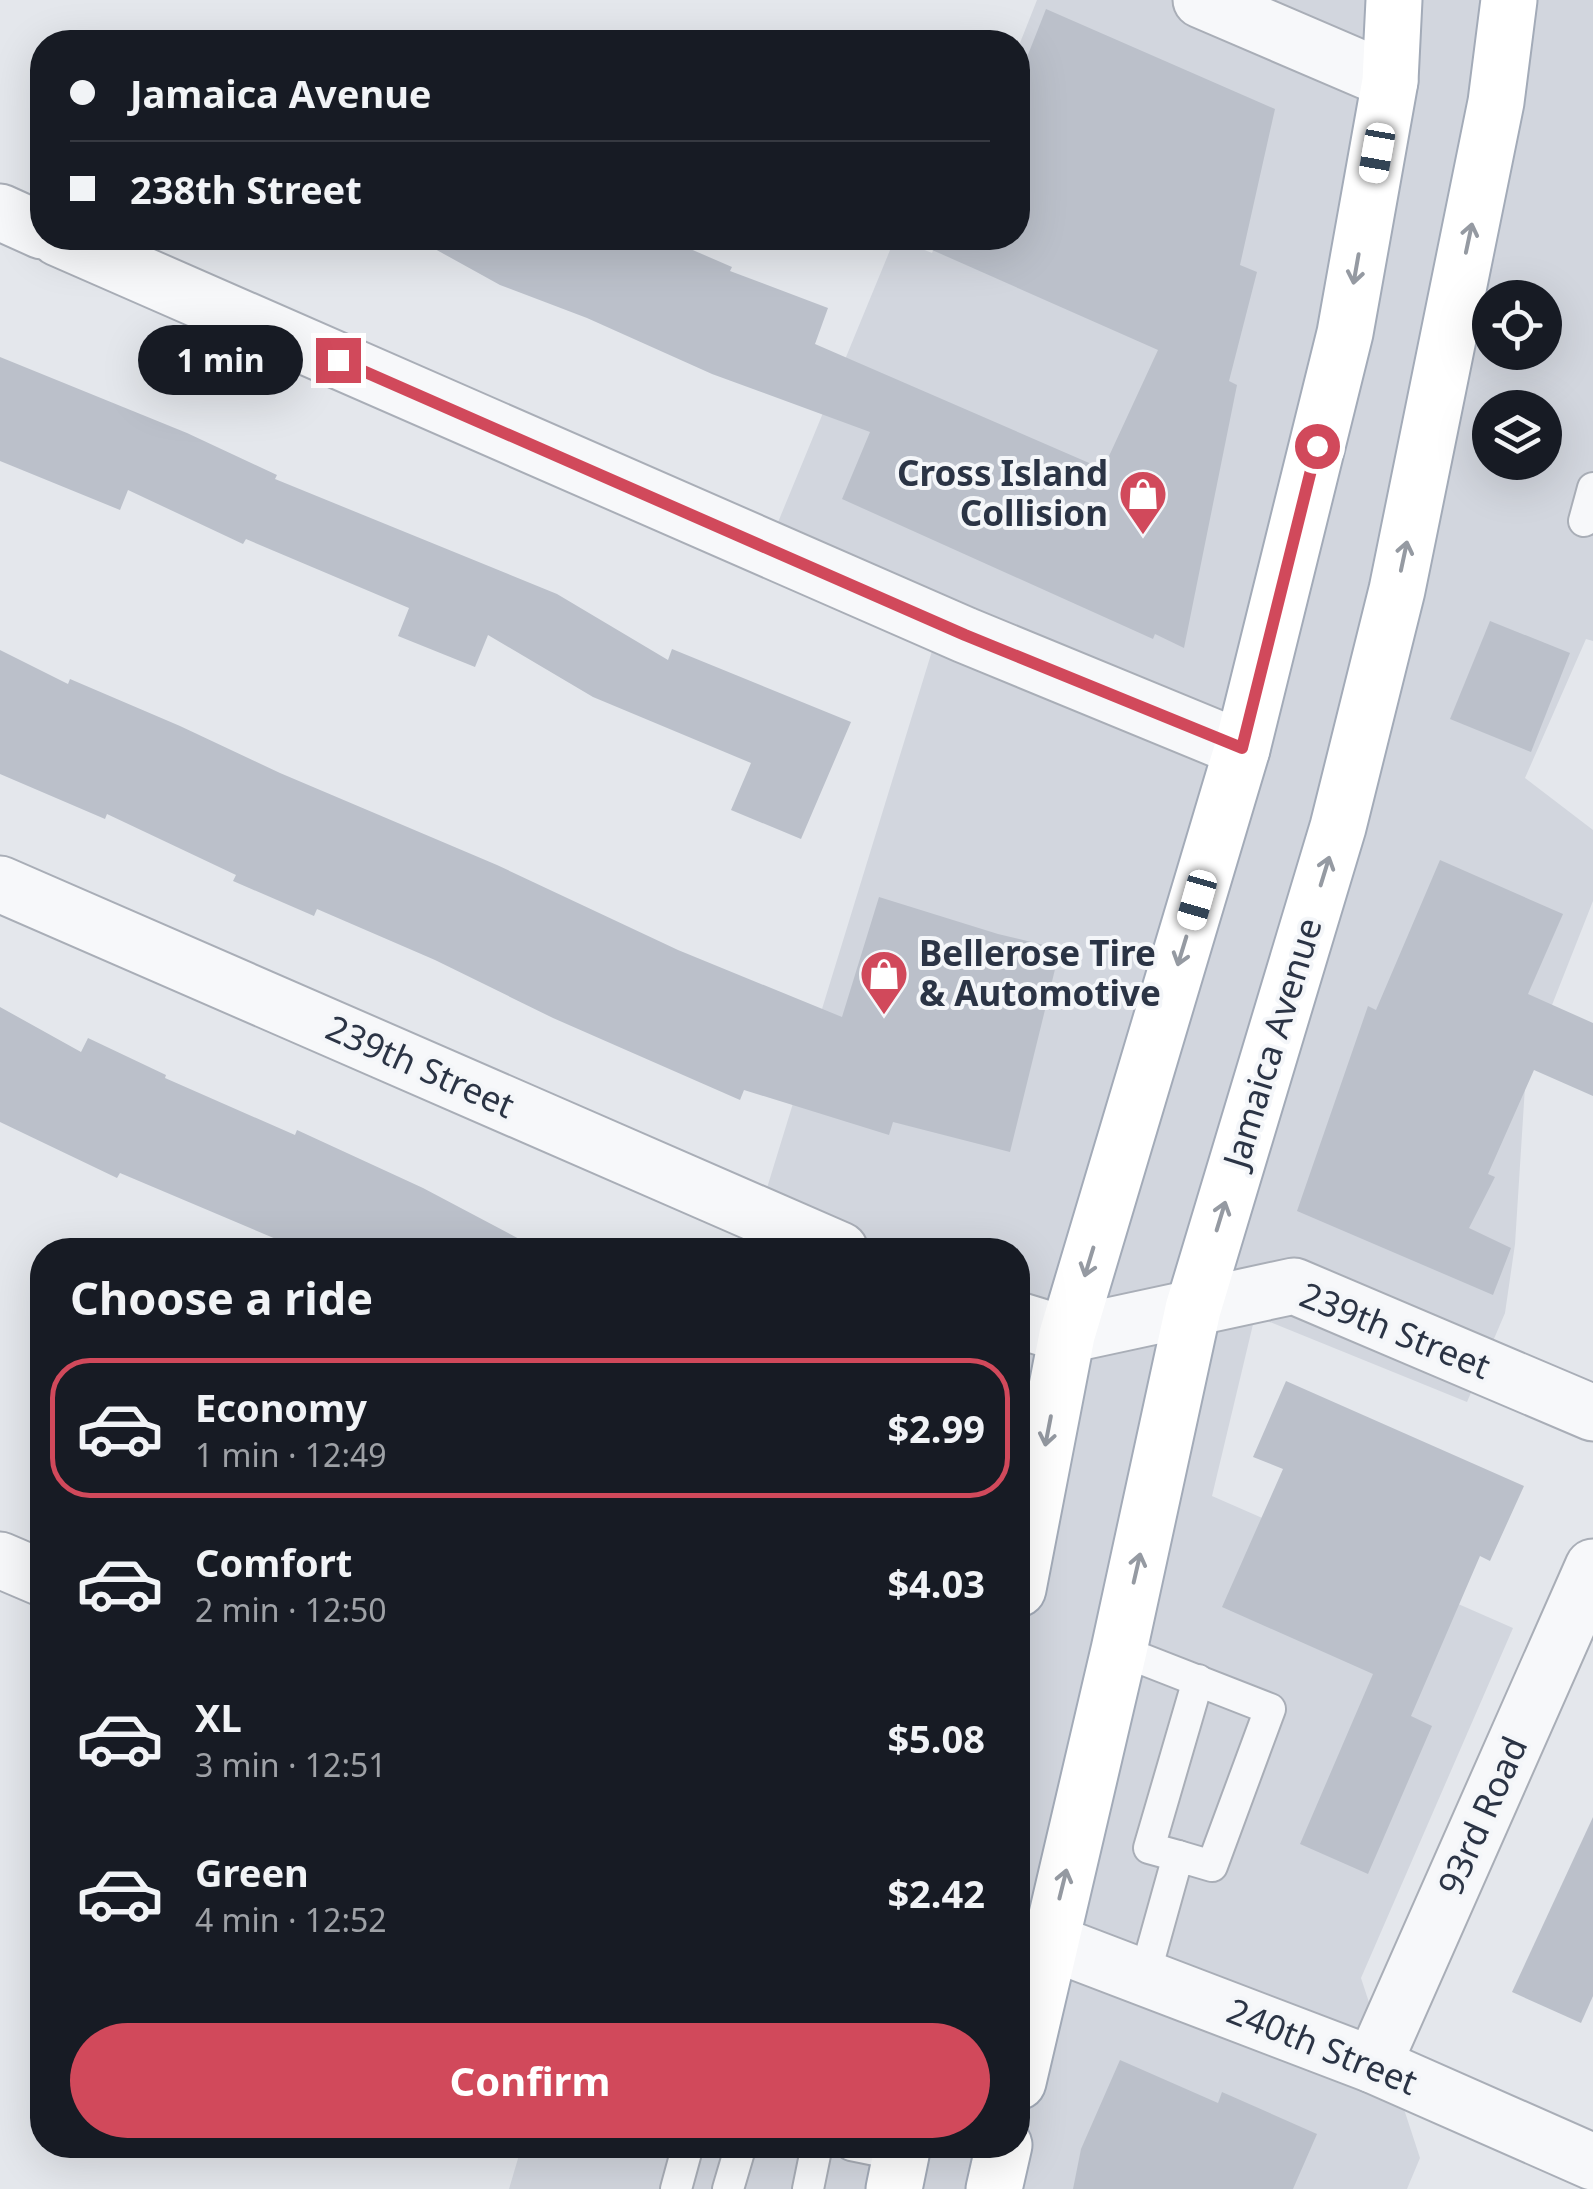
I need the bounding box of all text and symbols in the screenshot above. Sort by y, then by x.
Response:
text: Jamaica Avenue [130,67,432,119]
car [1357,121,1397,185]
text: 238th Street [130,163,362,215]
one-way arrow [1460,222,1479,254]
one-way arrow [1346,253,1365,285]
map controls [1472,280,1562,480]
button: locate [1472,280,1562,370]
callout: 1 min [138,325,303,395]
text: 1 min [176,338,265,381]
route end [316,338,361,383]
button: layers [1472,390,1562,480]
route start [1295,424,1340,469]
place label: Cross Island Collision [897,449,1108,536]
shop icon: Cross Island Collision [1117,468,1169,536]
one-way arrow [1395,541,1414,573]
one-way arrow [1317,856,1335,888]
car [1174,867,1220,933]
street label: Jamaica Avenue [1210,912,1332,1176]
place label: Bellerose Tire & Automotive [919,929,1161,1016]
one-way arrow [1172,934,1190,966]
shop icon: Bellerose Tire & Automotive [858,948,910,1016]
street label: 239th Street [319,1003,522,1128]
one-way arrow [1213,1201,1231,1232]
one-way arrow [1079,1246,1097,1277]
text: Choose a ride [70,1267,373,1328]
street label: 239th Street [1294,1270,1498,1389]
text: Economy [195,1381,367,1433]
icon: car [75,1383,165,1473]
text: $2.99 [887,1402,985,1454]
one-way arrow [1038,1414,1057,1446]
text: 1 min · 12:49 [195,1433,387,1476]
text: Comfort [195,1536,352,1588]
icon: car [75,1538,165,1628]
one-way arrow [1129,1553,1147,1585]
text: $4.03 [887,1557,985,1609]
text: 2 min · 12:50 [195,1588,387,1631]
text: XL [195,1691,242,1743]
icon: car [75,1693,165,1783]
text: $5.08 [887,1712,985,1764]
street label: 93rd Road [1426,1729,1537,1902]
text: 3 min · 12:51 [195,1743,387,1786]
text: Green [195,1846,309,1898]
icon: car [75,1848,165,1938]
text: $2.42 [887,1867,985,1919]
one-way arrow [1054,1869,1073,1900]
text: 4 min · 12:52 [195,1898,387,1941]
street label: 240th Street [1221,1986,1425,2105]
button: Confirm [70,2023,990,2138]

